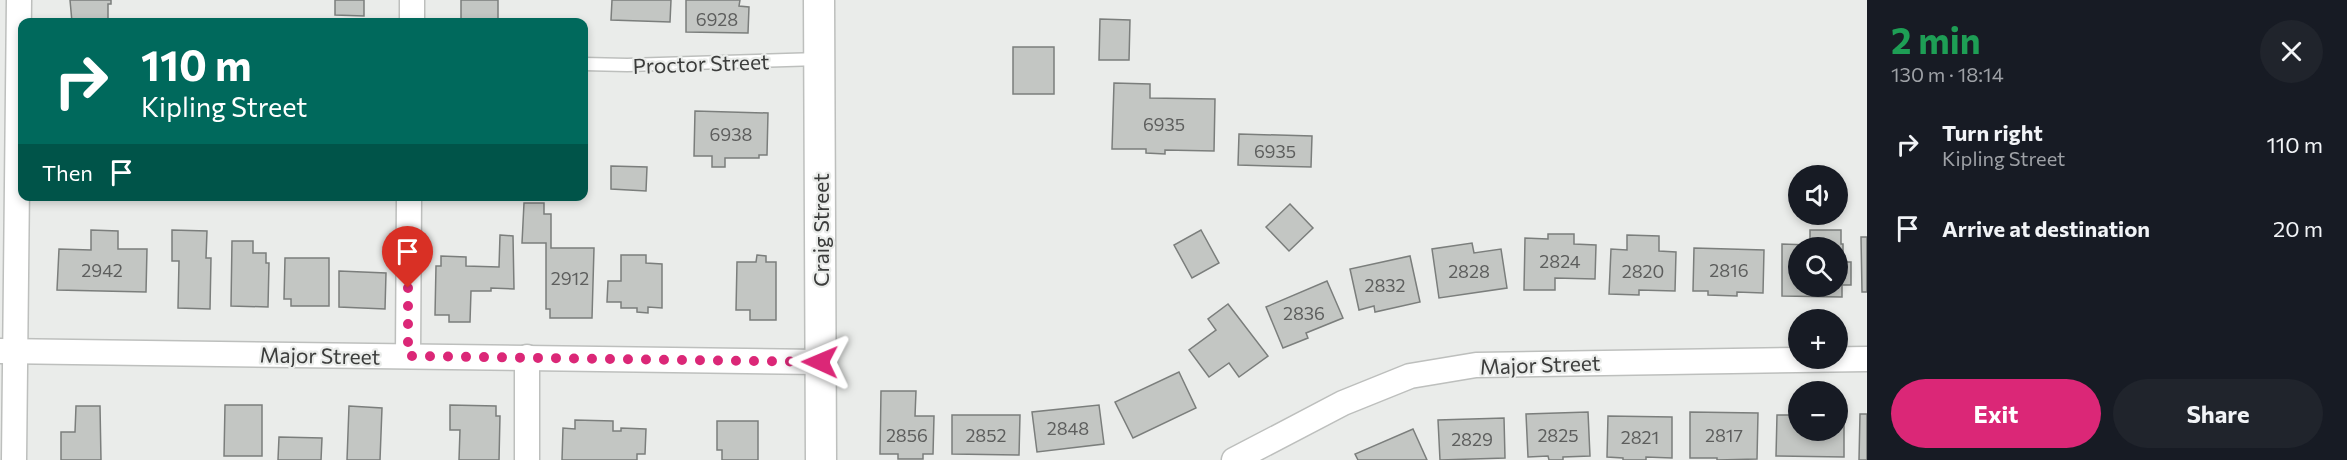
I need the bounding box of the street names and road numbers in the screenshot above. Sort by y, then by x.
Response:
street label: Proctor Street [632,48,770,78]
street label: Craig Street [808,173,833,287]
street label: Major Street [260,341,380,369]
street label: Major Street [1479,349,1601,379]

